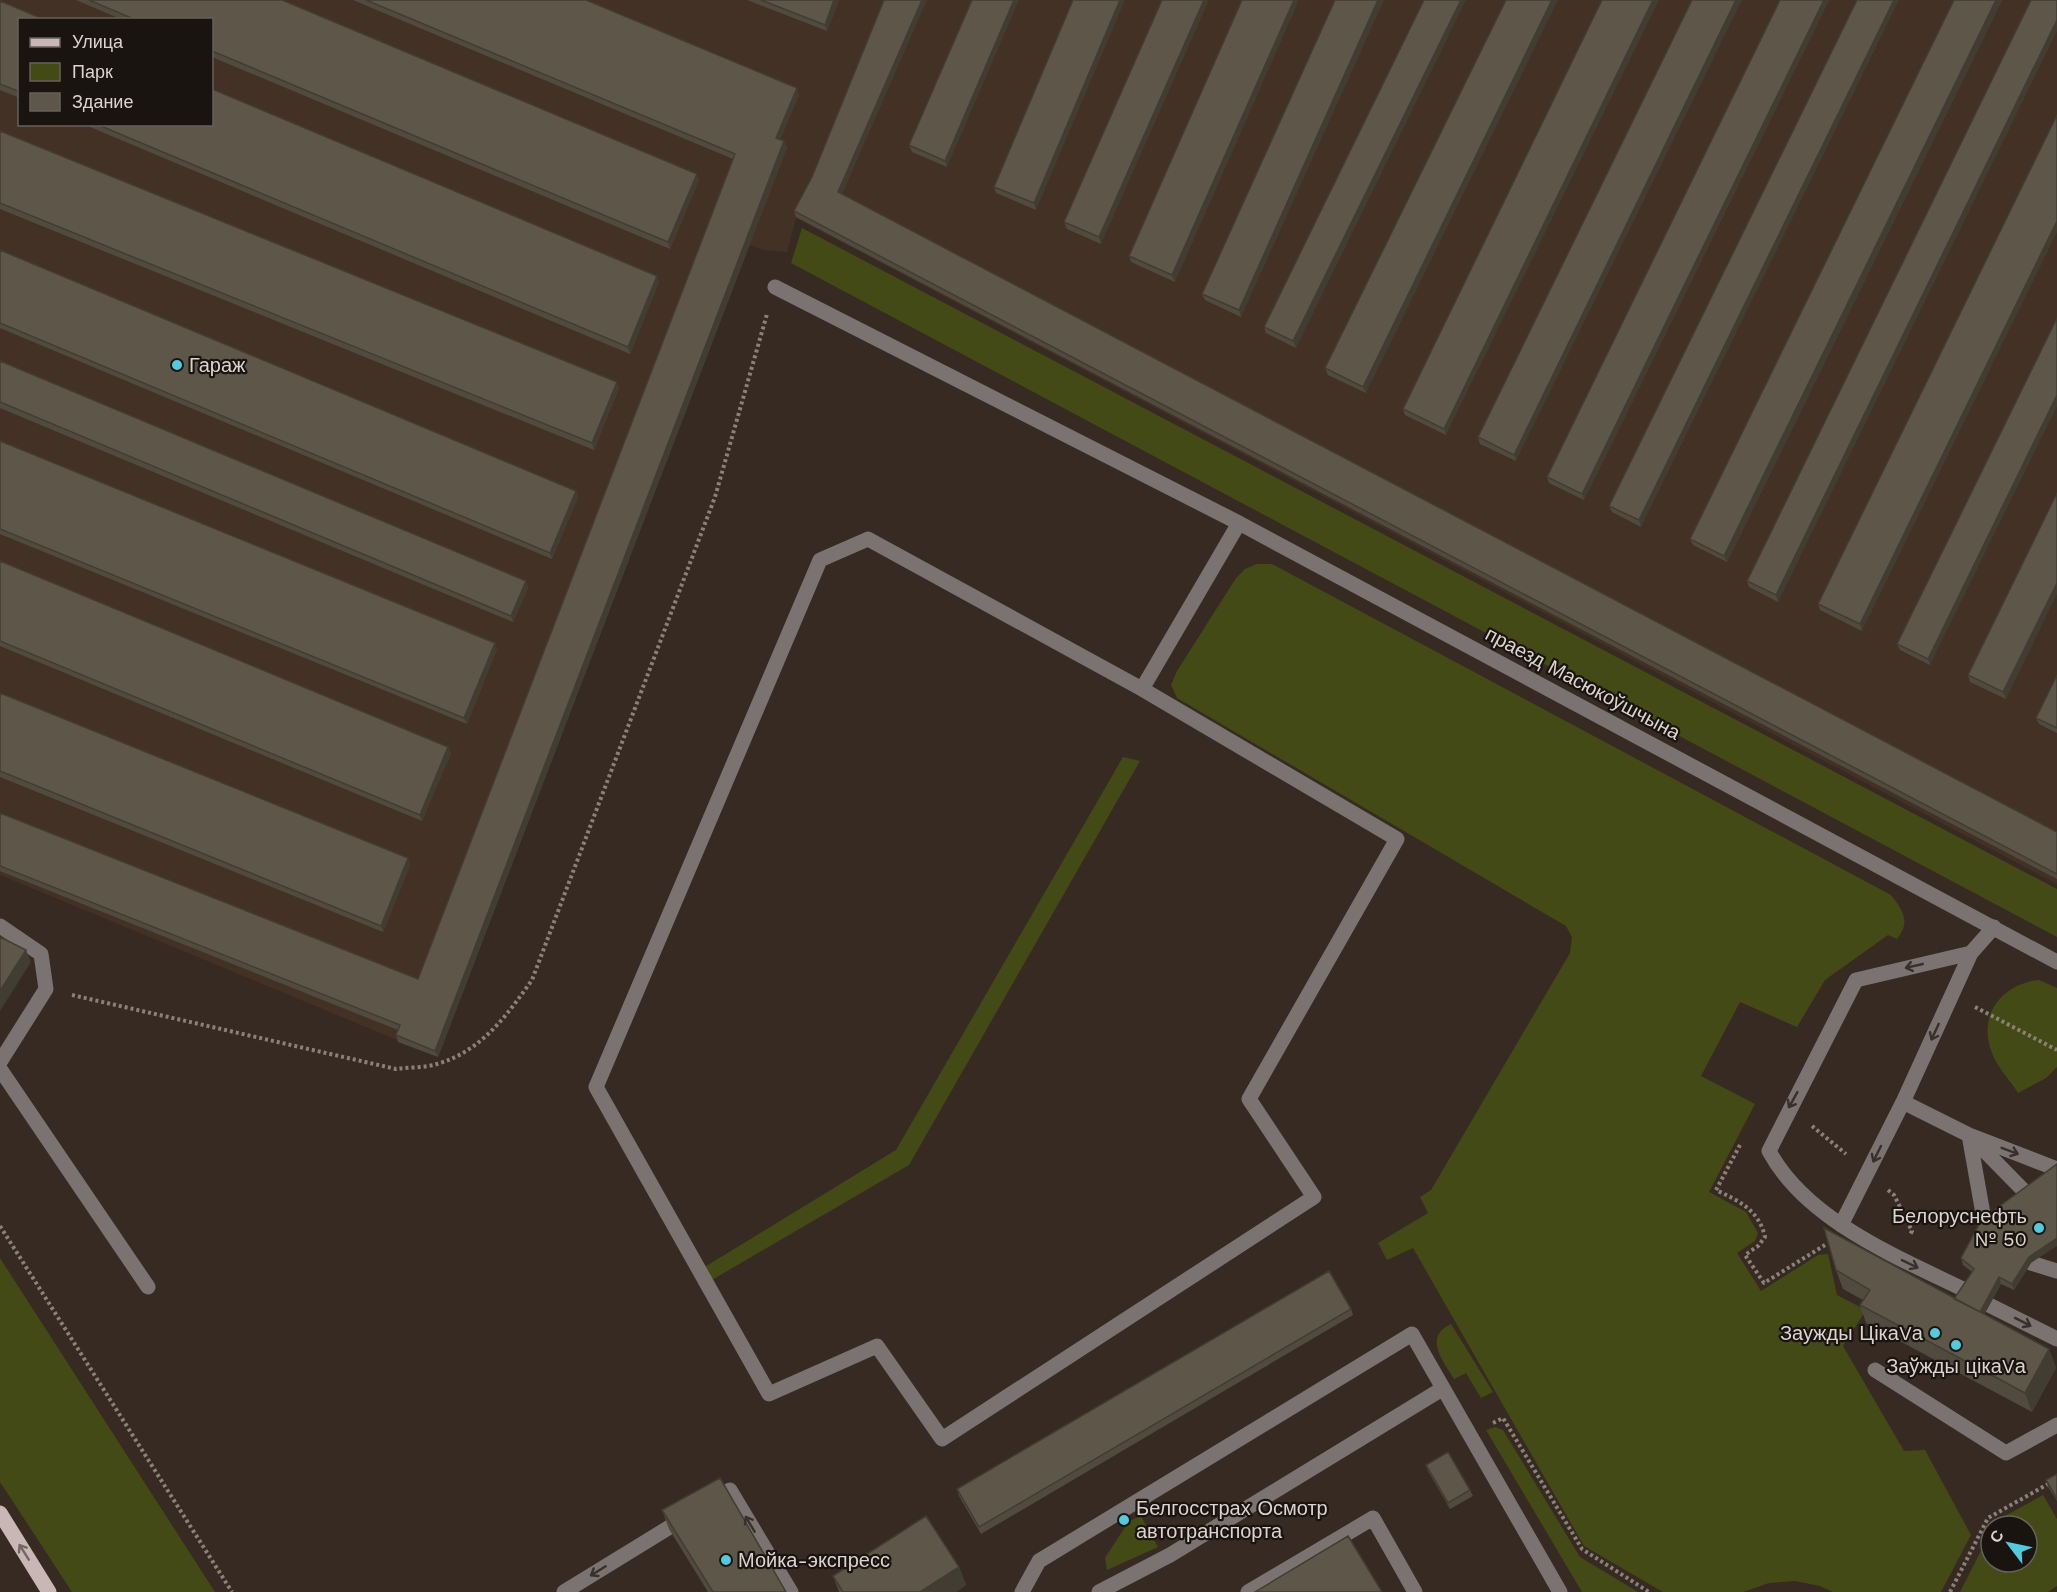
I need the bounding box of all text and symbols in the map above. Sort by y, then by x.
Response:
legend [18,18,213,126]
text: Улица [72,31,124,52]
text: Парк [72,61,113,82]
text: Здание [72,91,133,112]
place label: Гараж [189,353,246,377]
marker: Гараж [170,358,184,372]
street label: праезд Масюкоўшчына [1482,621,1685,745]
one-way arrow [1905,961,1924,973]
one-way arrow [1929,1023,1940,1041]
one-way arrow [1787,1091,1799,1108]
one-way arrow [1871,1145,1882,1163]
one-way arrow [2001,1146,2019,1157]
place label: Белоруснефть № 50 [1892,1204,2027,1251]
marker: Белоруснефть № 50 [2032,1221,2046,1235]
one-way arrow [1901,1258,1919,1270]
one-way arrow [2014,1316,2031,1328]
place label: Заужды ЦікаVа [1780,1321,1924,1345]
marker: Заужды ЦікаVа [1928,1326,1942,1340]
marker: Заўжды цікаVа [1949,1338,1963,1352]
place label: Заўжды цікаVа [1886,1354,2027,1378]
place label: Белгосстрах Осмотр автотранспорта [1136,1496,1328,1543]
marker: Белгосстрах Осмотр автотранспорта [1117,1513,1131,1527]
north arrow [1979,1514,2039,1574]
one-way arrow [744,1516,756,1533]
text: С [1986,1526,2008,1546]
one-way arrow [18,1544,30,1561]
place label: Мойка-экспресс [738,1548,890,1572]
marker: Мойка-экспресс [719,1553,733,1567]
one-way arrow [590,1566,607,1578]

